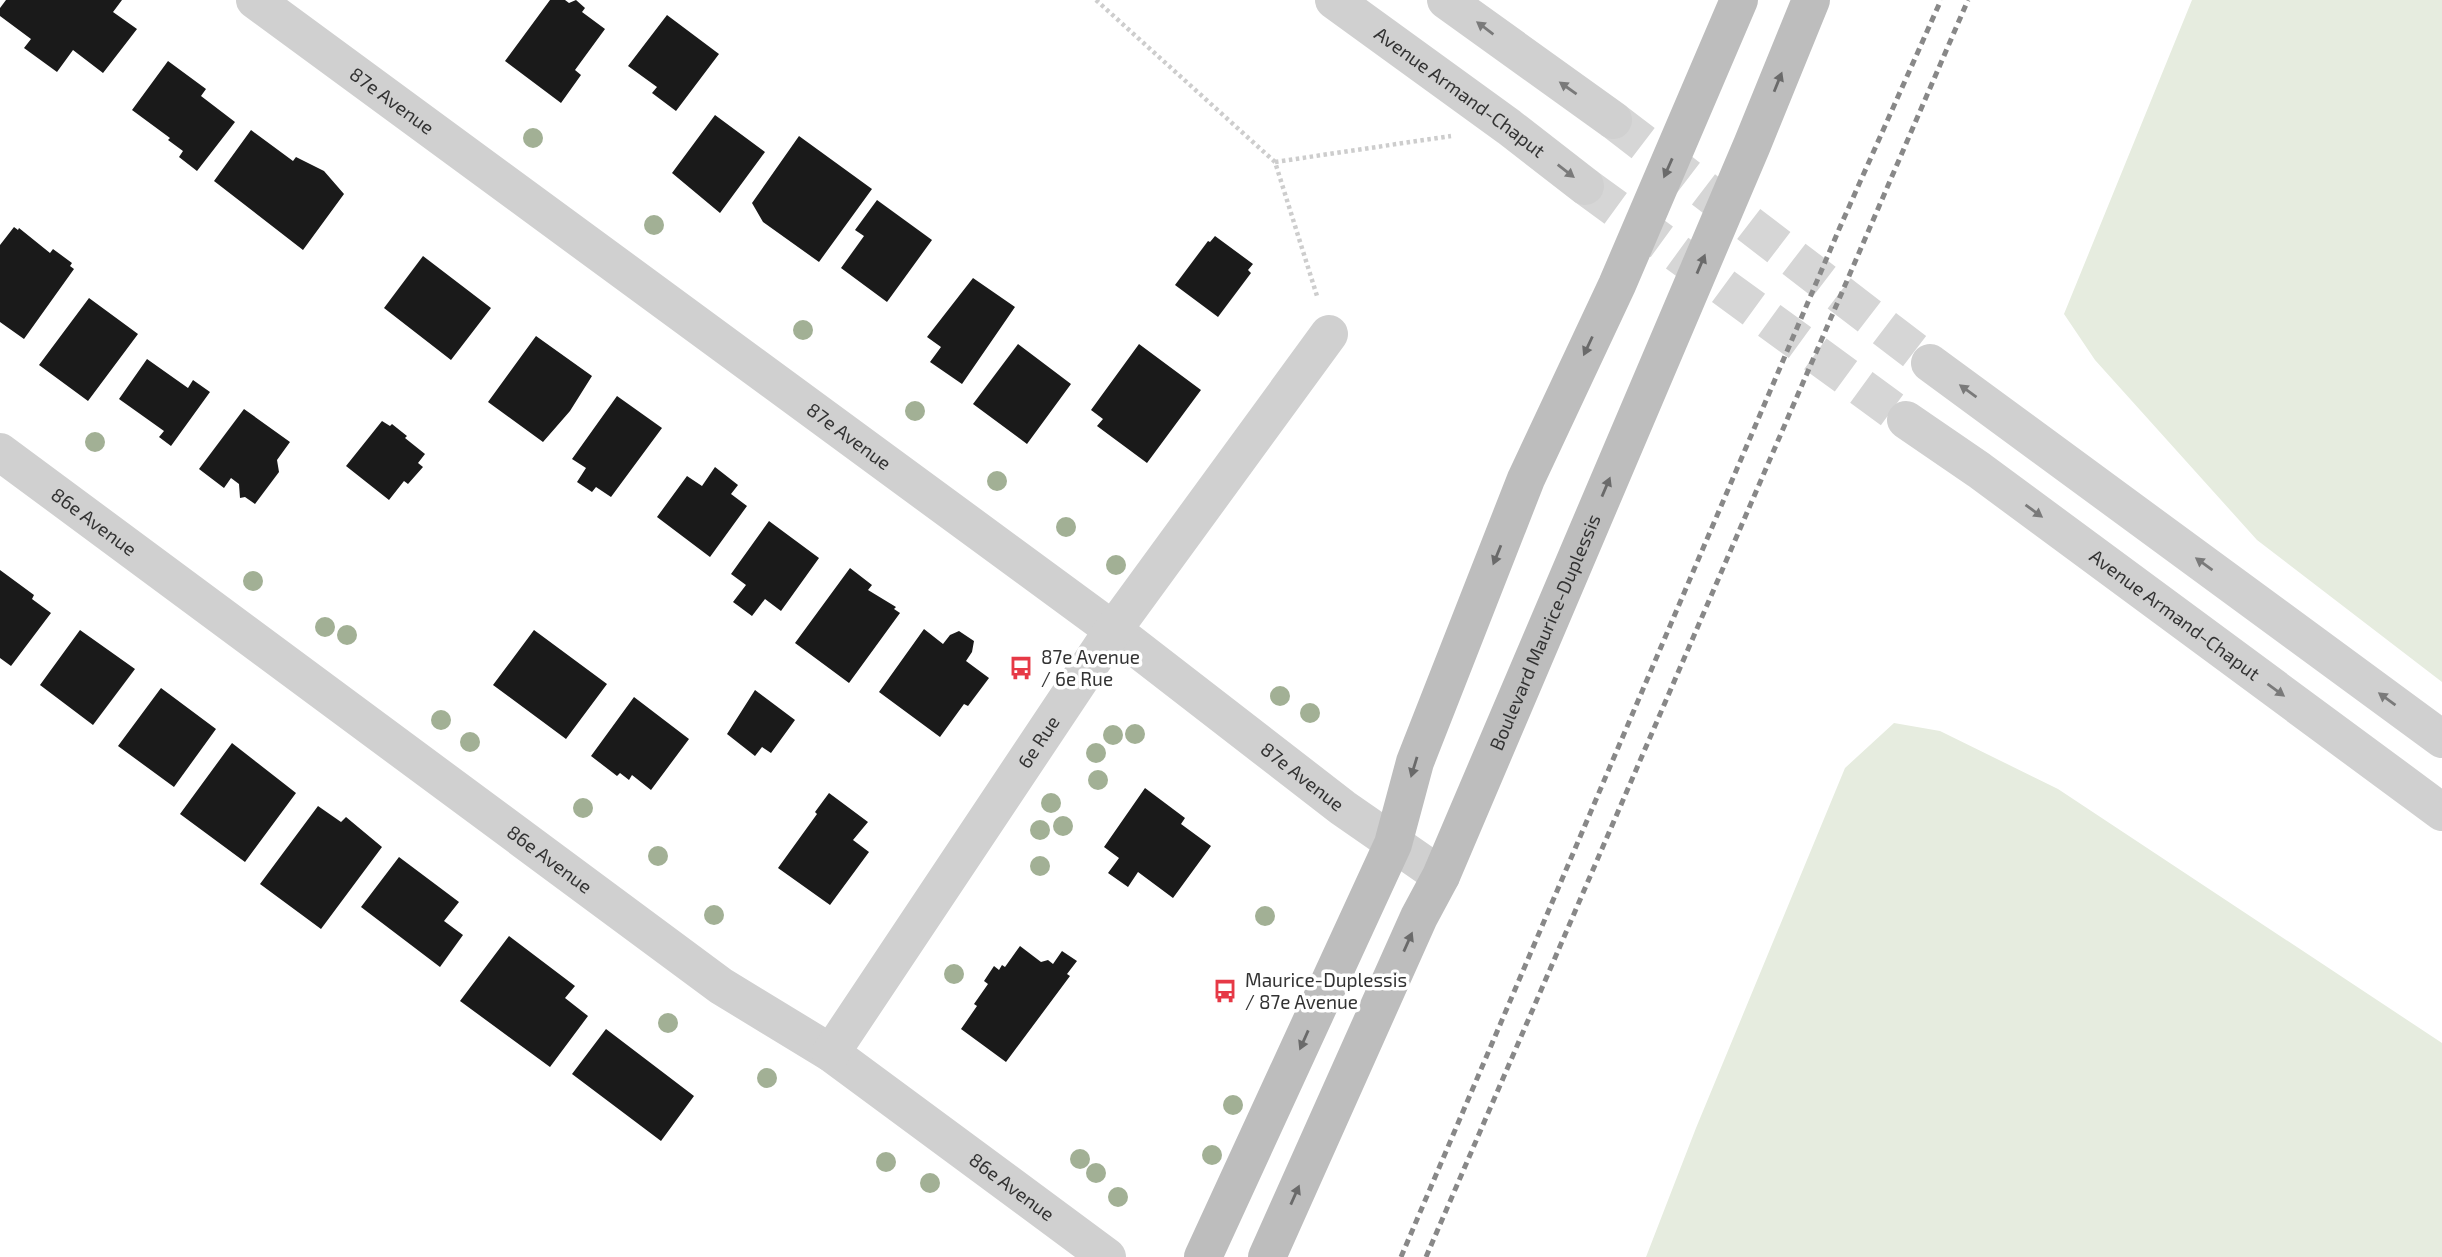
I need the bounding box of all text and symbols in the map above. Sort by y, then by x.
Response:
street label: Avenue Armand-Chaput [1370,21,1550,162]
one-way arrow [1476,22,1494,36]
street label: 87e Avenue [346,62,439,139]
one-way arrow [1772,71,1783,92]
one-way arrow [1559,81,1577,95]
one-way arrow [1662,158,1674,178]
one-way arrow [1557,164,1575,179]
one-way arrow [1695,253,1706,274]
one-way arrow [1582,336,1593,357]
one-way arrow [1959,384,1977,398]
street label: 87e Avenue [803,397,896,474]
one-way arrow [1601,476,1612,497]
street label: 86e Avenue [47,482,141,560]
one-way arrow [2025,503,2043,517]
street label: Boulevard Maurice-Duplessis [1484,510,1605,753]
one-way arrow [1491,544,1502,565]
street label: Avenue Armand-Chaput [2086,544,2265,685]
one-way arrow [2195,557,2213,571]
place label: 87e Avenue / 6e Rue [1041,645,1140,690]
bus stop icon: 87e Avenue / 6e Rue [1007,654,1035,682]
one-way arrow [2267,682,2285,696]
one-way arrow [2378,692,2396,706]
street label: 6e Rue [1012,711,1064,772]
street label: 87e Avenue [1257,737,1349,816]
one-way arrow [1408,756,1419,777]
street label: 86e Avenue [503,820,597,898]
one-way arrow [1402,932,1414,952]
place label: Maurice-Duplessis / 87e Avenue [1245,968,1407,1013]
bus stop icon: Maurice-Duplessis / 87e Avenue [1211,977,1239,1005]
one-way arrow [1298,1030,1310,1050]
street label: 86e Avenue [965,1147,1059,1225]
one-way arrow [1289,1185,1301,1205]

